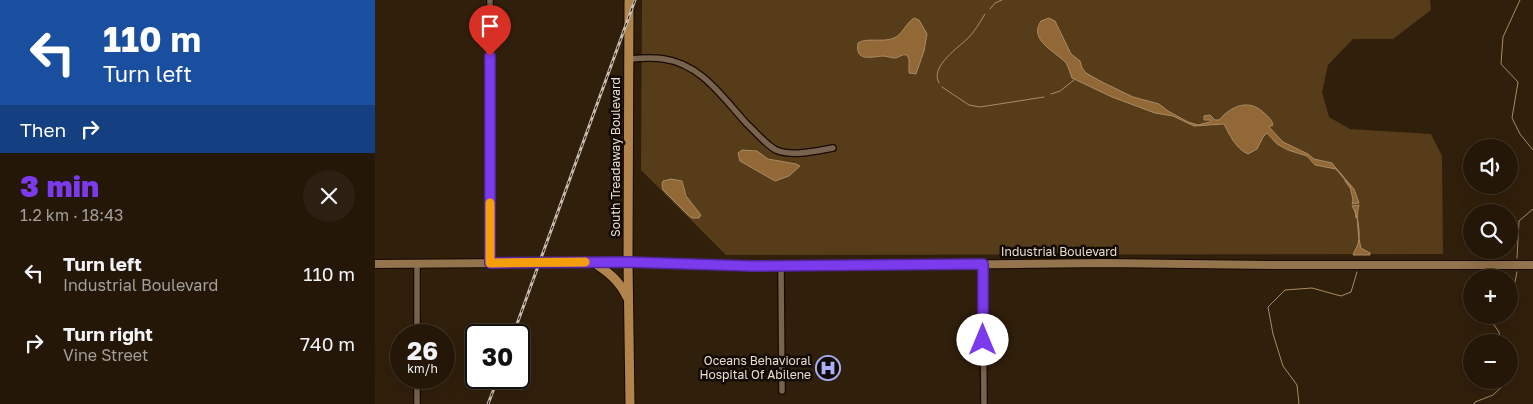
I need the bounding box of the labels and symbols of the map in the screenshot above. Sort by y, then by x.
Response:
pin [469,5,511,56]
street label: South Treadaway Boulevard [608,77,623,237]
street label: Industrial Boulevard [1001,244,1117,259]
position arrow [956,313,1008,365]
speed limit sign: 30 [465,324,530,389]
place label: Oceans Behavioral Hospital Of Abilene [699,353,811,382]
hospital icon: Oceans Behavioral Hospital Of Abilene [815,355,841,381]

